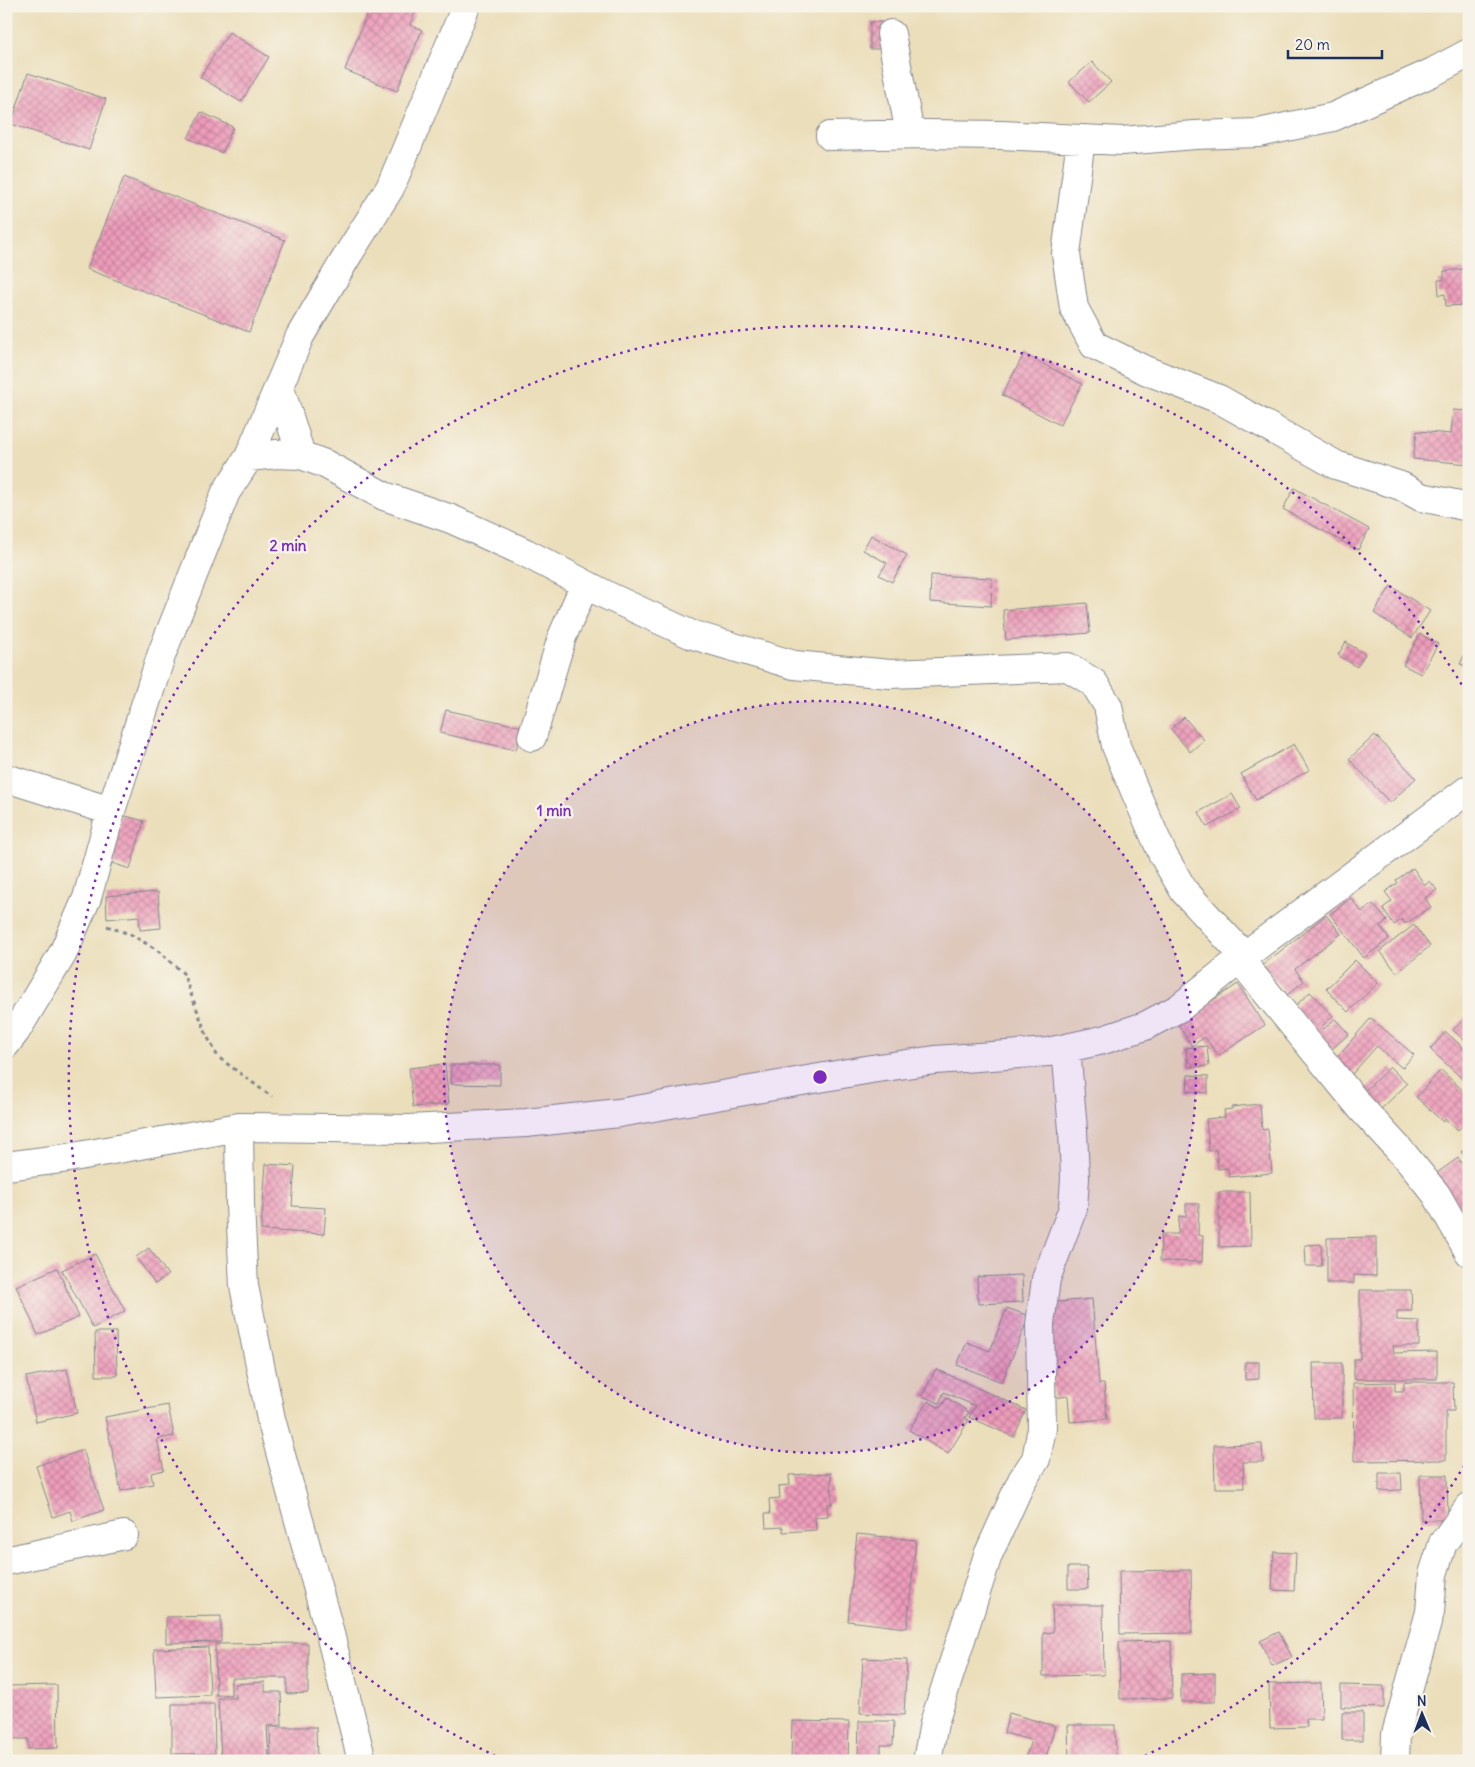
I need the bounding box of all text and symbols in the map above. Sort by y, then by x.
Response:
scale bar [1288,28,1381,60]
text: 20 m [1295,35,1330,54]
text: 2 min [270,536,307,555]
text: 1 min [537,801,572,820]
centre of rings [811,1068,829,1086]
north arrow [1398,1690,1448,1740]
text: N [1417,1692,1427,1710]

